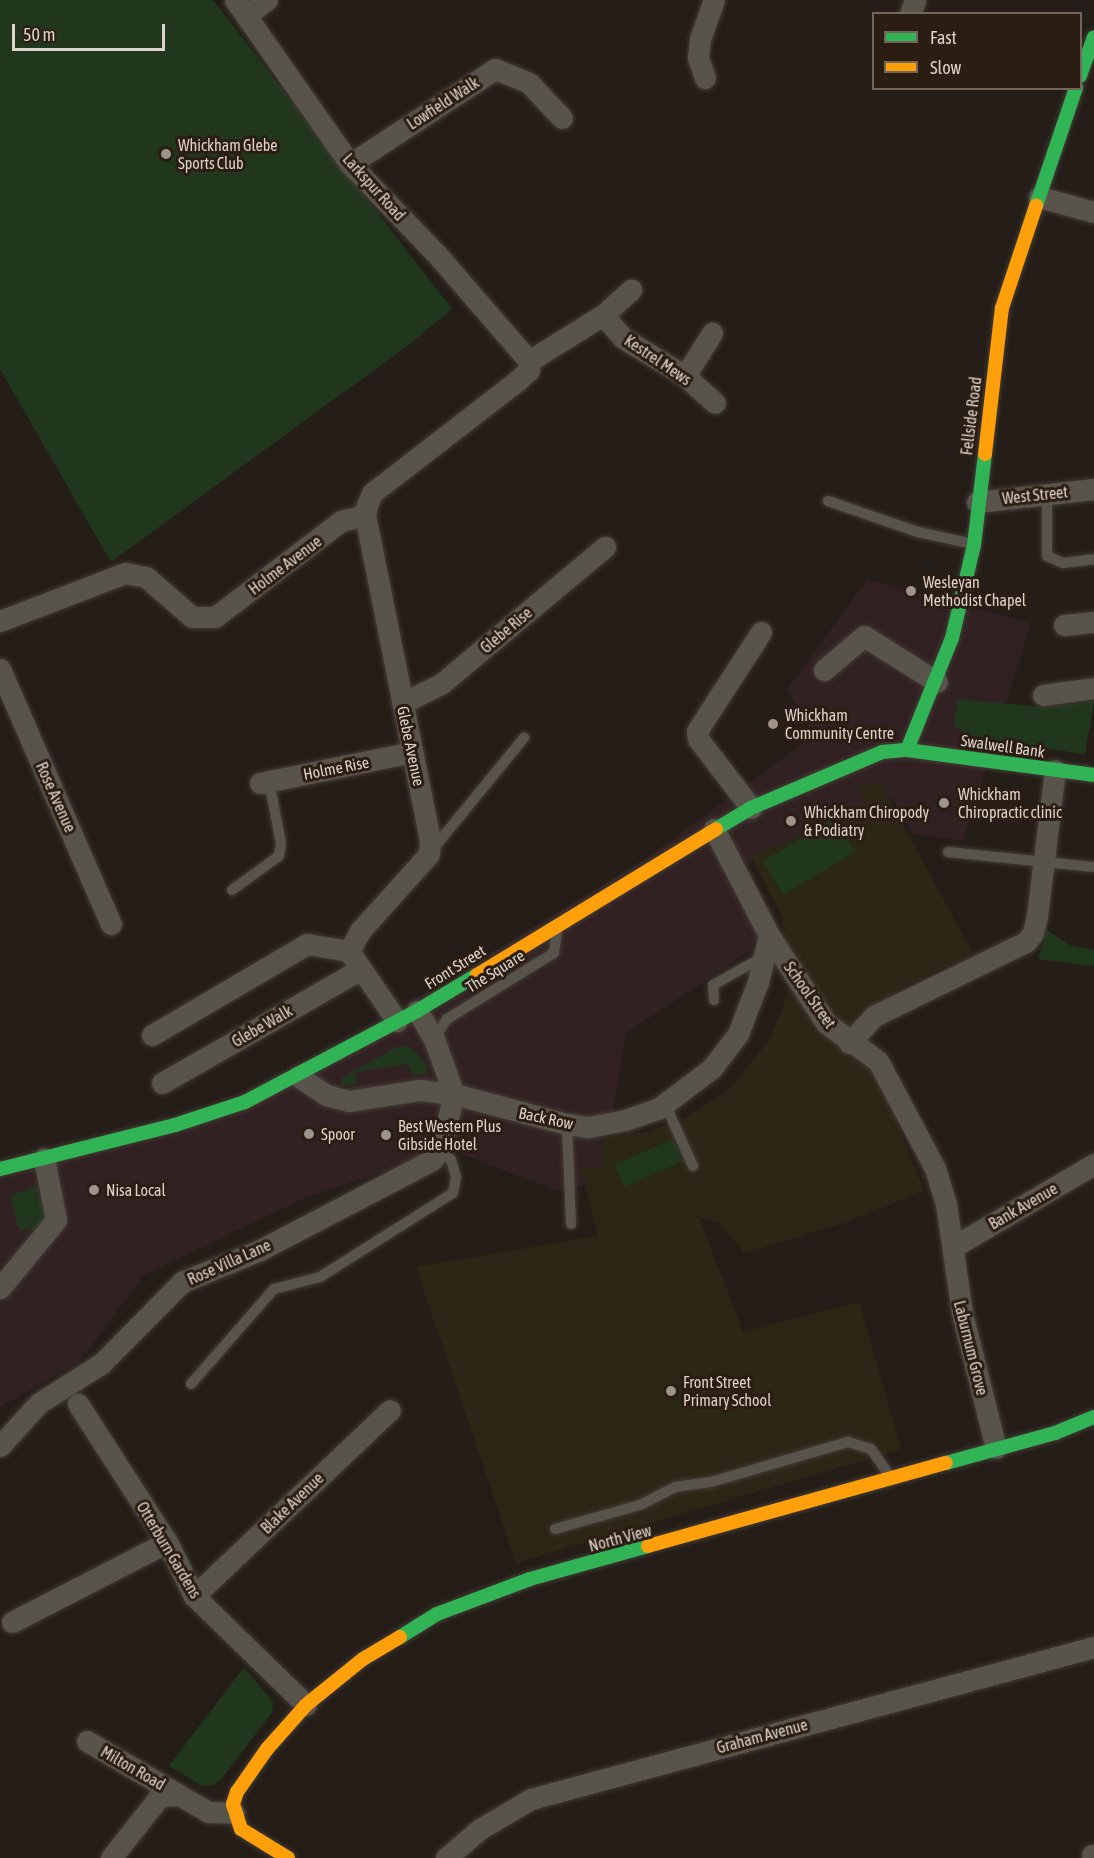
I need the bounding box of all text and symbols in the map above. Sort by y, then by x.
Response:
scale bar [15,12,168,50]
legend [872,12,1082,90]
text: 50 m [23,24,55,45]
text: Fast [930,27,957,48]
text: Slow [930,57,961,78]
street label: Lowfield Walk [403,73,483,133]
place label: Whickham Glebe Sports Club [178,135,278,173]
marker: Whickham Glebe Sports Club [159,147,173,161]
street label: Larkspur Road [339,149,409,225]
street label: Kestrel Mews [621,331,695,389]
street label: Fellside Road [957,376,985,456]
street label: West Street [1001,482,1069,508]
street label: Holme Avenue [245,531,325,599]
place label: Wesleyan Methodist Chapel [923,572,1026,610]
marker: Wesleyan Methodist Chapel [904,584,918,598]
street label: Glebe Rise [476,603,536,657]
street label: Glebe Avenue [393,704,429,788]
place label: Whickham Community Centre [785,705,894,743]
marker: Whickham Community Centre [766,717,780,731]
street label: Swalwell Bank [960,731,1046,761]
street label: Holme Rise [301,752,371,784]
street label: Rose Avenue [32,759,80,835]
place label: Whickham Chiropractic clinic [958,784,1062,822]
marker: Whickham Chiropractic clinic [935,794,953,812]
place label: Whickham Chiropody & Podiatry [804,802,929,840]
marker: Whickham Chiropody & Podiatry [782,812,800,830]
street label: Front Street [421,941,489,993]
street label: The Square [462,946,528,996]
street label: School Street [780,958,840,1032]
street label: Glebe Walk [228,1001,296,1051]
street label: Back Row [517,1103,575,1133]
place label: Best Western Plus Gibside Hotel [398,1116,501,1154]
place label: Spoor [321,1124,355,1144]
marker: Spoor [302,1127,316,1141]
marker: Best Western Plus Gibside Hotel [379,1128,393,1142]
street label: Bank Avenue [985,1179,1061,1233]
place label: Nisa Local [106,1180,166,1200]
marker: Nisa Local [87,1183,101,1197]
street label: Rose Villa Lane [184,1235,274,1289]
street label: Laburnum Grove [950,1299,992,1397]
place label: Front Street Primary School [683,1372,771,1410]
marker: Front Street Primary School [664,1384,678,1398]
street label: Blake Avenue [257,1468,327,1538]
street label: Otterburn Gardens [133,1498,205,1602]
street label: North View [586,1520,654,1556]
street label: Graham Avenue [714,1715,810,1757]
street label: Milton Road [97,1742,169,1794]

